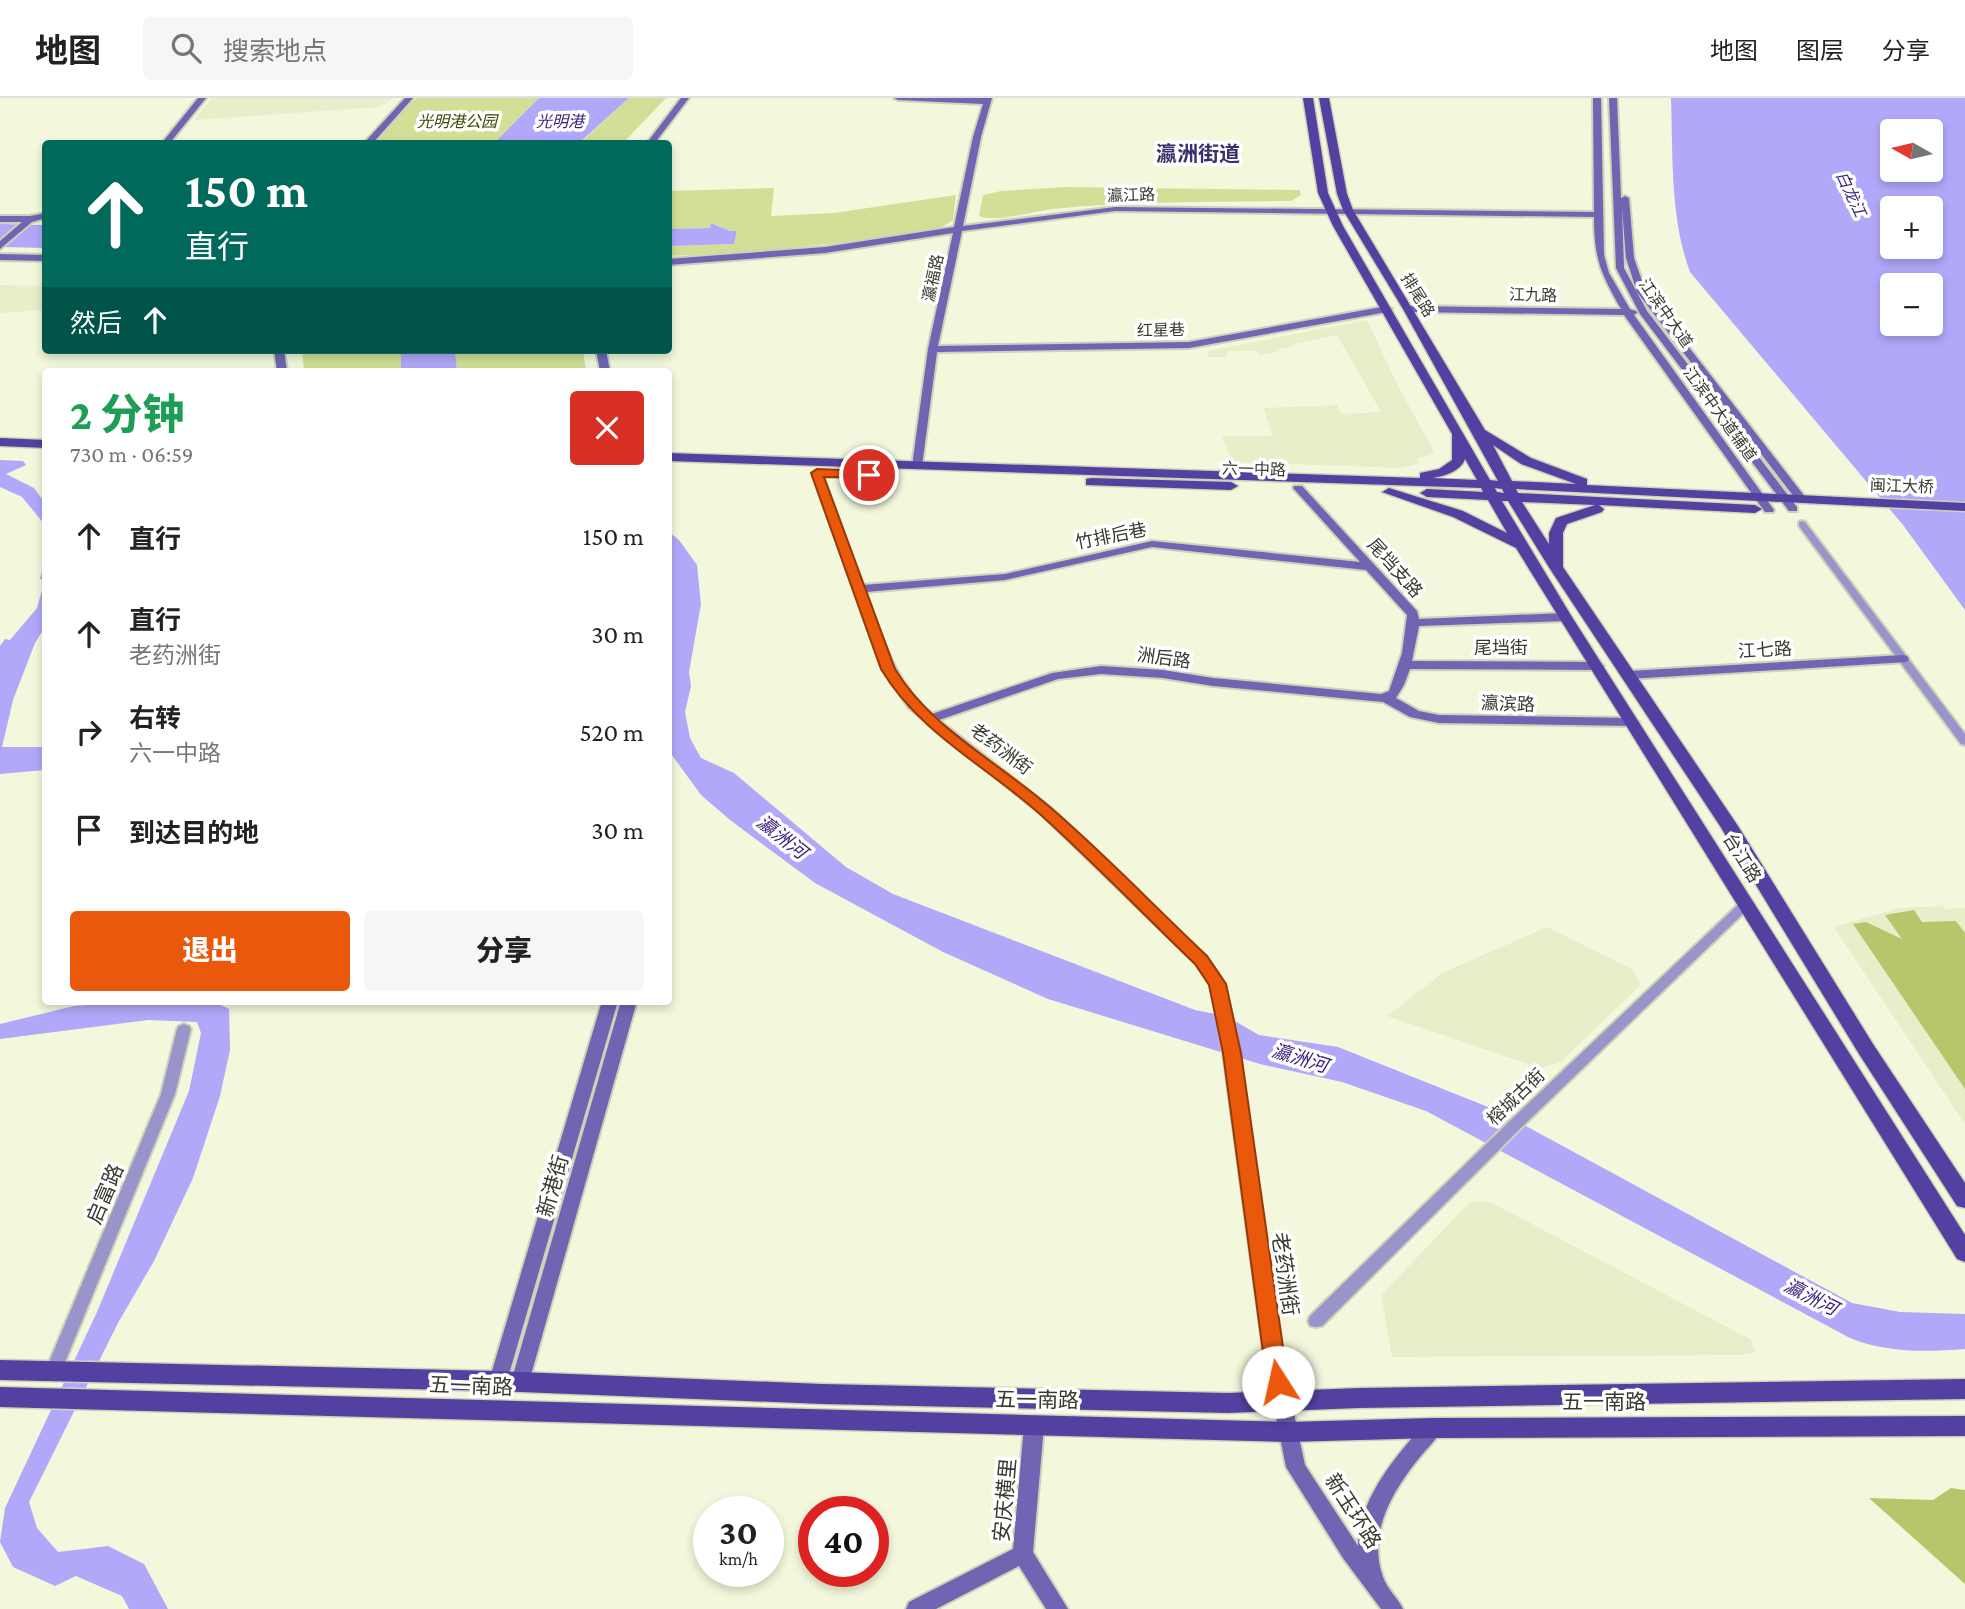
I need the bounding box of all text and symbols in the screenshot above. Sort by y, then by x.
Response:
search box [143,17,633,80]
icon: search [167,29,205,67]
text: 地图 [35,32,101,69]
text: 搜索地点 [223,37,327,66]
text: 地图 [1710,37,1758,64]
text: 图层 [1796,37,1844,64]
text: 分享 [1882,37,1930,64]
park label: 光明港公园 [417,113,499,130]
water label: 光明港 [536,113,586,130]
north arrow [1880,119,1942,182]
map controls [1880,119,1943,336]
district label: 瀛洲街道 [1156,142,1240,166]
text: 150 m [185,163,308,218]
icon: ahead [70,168,161,259]
water label: 白龙江 [1833,169,1870,221]
street label: 瀛江路 [1107,185,1155,204]
button: + [1880,196,1943,259]
text: 直行 [185,229,249,265]
street label: 瀛福路 [919,253,946,303]
street label: 排尾路 [1398,270,1438,320]
button: − [1880,273,1943,336]
street label: 江滨中大道 [1636,275,1696,351]
street label: 江九路 [1509,286,1557,304]
icon: ahead [136,301,174,339]
text: 然后 [70,309,122,338]
street label: 红星巷 [1137,321,1185,339]
street label: 江滨中大道辅道 [1680,364,1760,464]
text: 2 分钟 [70,391,184,438]
button: close [570,391,644,465]
text: 730 m · 06:59 [70,441,193,467]
pin [839,445,899,505]
icon: arrive [850,456,888,494]
street label: 六一中路 [1222,459,1286,479]
street label: 闽江大桥 [1870,476,1934,496]
icon: ahead [70,517,108,555]
street label: 竹排后巷 [1074,519,1148,553]
text: 150 m [583,522,644,551]
text: 直行 [129,525,181,554]
street label: 尾垱支路 [1363,535,1427,601]
text: 直行 [129,606,181,635]
icon: ahead [70,615,108,653]
text: 30 m [591,620,644,649]
street label: 尾垱街 [1474,638,1528,658]
street label: 江七路 [1738,639,1792,661]
text: 老药洲街 [129,642,221,668]
street label: 洲后路 [1136,644,1192,672]
street label: 瀛滨路 [1481,693,1535,715]
text: 右转 [129,704,181,733]
icon: right [70,713,108,751]
text: 520 m [580,718,644,747]
street label: 老药洲街 [966,719,1036,779]
text: 六一中路 [129,740,221,766]
icon: arrive [70,811,108,849]
water label: 瀛洲河 [753,811,814,865]
text: 30 m [591,816,644,845]
text: 到达目的地 [129,819,259,848]
street label: 台江路 [1719,830,1765,886]
button: 退出 [70,911,350,991]
button: 分享 [364,911,644,991]
water label: 瀛洲河 [1270,1040,1334,1078]
street label: 榕城古街 [1483,1065,1549,1129]
street label: 新港街 [533,1152,573,1220]
street label: 启富路 [82,1160,128,1228]
street label: 老药洲街 [1267,1231,1303,1317]
water label: 瀛洲河 [1781,1275,1845,1321]
position arrow [1241,1345,1315,1419]
street label: 五一南路 [429,1373,513,1399]
street label: 五一南路 [995,1387,1079,1413]
street label: 五一南路 [1562,1390,1646,1414]
street label: 安庆横里 [989,1457,1021,1543]
street label: 新玉环路 [1320,1469,1386,1553]
speed limit sign: 40 [798,1496,889,1587]
text: 30 [719,1513,758,1552]
text: km/h [719,1549,758,1569]

